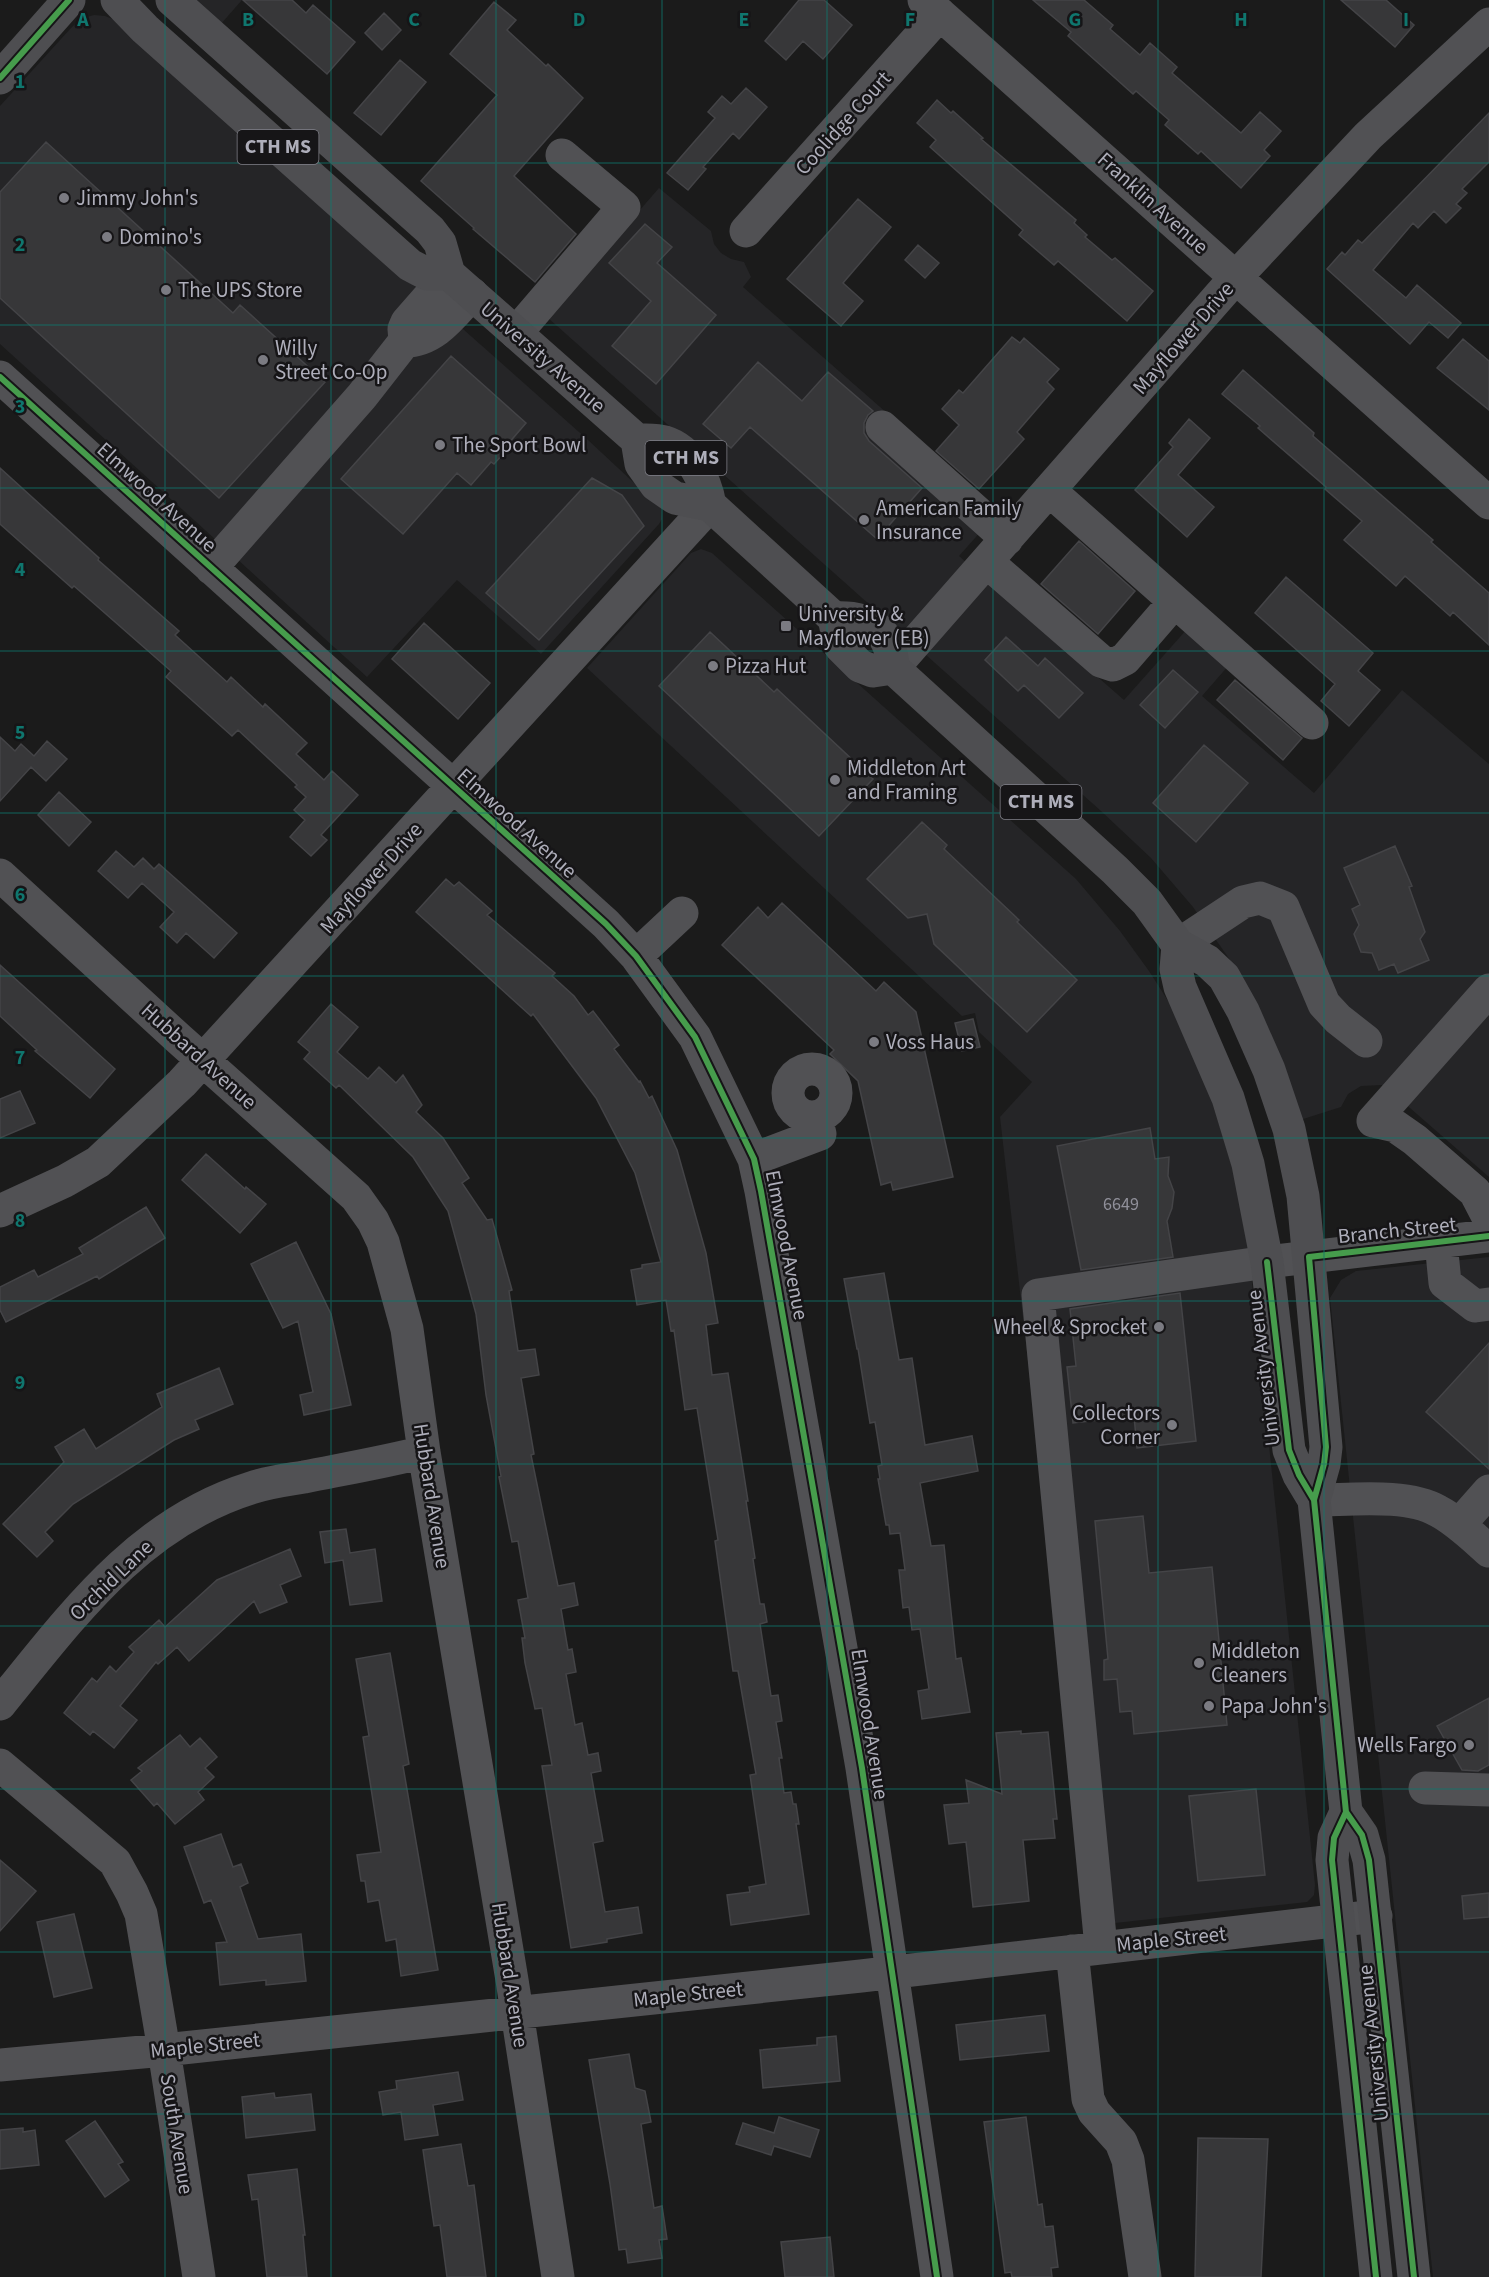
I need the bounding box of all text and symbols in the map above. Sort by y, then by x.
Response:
text: A [76,6,89,34]
text: B [242,6,254,34]
text: C [408,6,420,34]
text: D [573,6,585,34]
text: E [739,6,749,34]
text: F [905,6,915,34]
text: G [1069,6,1081,34]
text: H [1234,6,1248,34]
text: I [1403,6,1409,34]
street label: Coolidge Court [788,64,898,182]
text: 1 [15,68,25,96]
road number: CTH MS [238,130,318,164]
street label: Franklin Avenue [1091,145,1215,261]
place label: Jimmy John's [76,183,198,213]
marker: Jimmy John's [57,191,71,205]
place label: Domino's [119,222,202,252]
marker: Domino's [100,230,114,244]
text: 2 [15,231,25,259]
place label: The UPS Store [178,275,302,305]
street label: Mayflower Drive [1125,275,1241,401]
marker: The UPS Store [159,283,173,297]
street label: University Avenue [474,294,612,420]
place label: Willy Street Co-Op [275,333,387,387]
marker: Willy Street Co-Op [256,353,270,367]
text: 3 [15,393,25,421]
place label: The Sport Bowl [452,430,586,460]
street label: Elmwood Avenue [90,435,224,559]
marker: The Sport Bowl [433,438,447,452]
road number: CTH MS [646,441,726,475]
place label: American Family Insurance [876,493,1021,547]
marker: American Family Insurance [857,513,871,527]
text: 4 [15,556,26,584]
place label: University & Mayflower (EB) [798,599,930,653]
marker: University & Mayflower (EB) [779,619,793,633]
place label: Pizza Hut [725,651,806,681]
marker: Pizza Hut [706,659,720,673]
text: 5 [15,719,25,747]
place label: Middleton Art and Framing [847,753,966,807]
street label: Elmwood Avenue [450,761,584,885]
marker: Middleton Art and Framing [828,773,842,787]
road number: CTH MS [1000,785,1082,819]
street label: Mayflower Drive [313,816,429,940]
text: 6 [15,881,25,909]
street label: Hubbard Avenue [135,996,263,1116]
place label: Voss Haus [886,1027,974,1057]
marker: Voss Haus [867,1035,881,1049]
text: 7 [15,1044,25,1072]
street label: Elmwood Avenue [758,1167,816,1323]
house number: 6649 [1103,1192,1139,1217]
text: 8 [15,1207,25,1235]
street label: Branch Street [1336,1209,1458,1251]
street label: University Avenue [1239,1288,1287,1448]
place label: Wheel & Sprocket [993,1312,1147,1342]
marker: Wheel & Sprocket [1152,1320,1166,1334]
text: 9 [15,1369,25,1397]
place label: Collectors Corner [1072,1398,1161,1452]
marker: Collectors Corner [1165,1418,1179,1432]
street label: Hubbard Avenue [406,1421,458,1571]
street label: Orchid Lane [63,1532,159,1628]
place label: Middleton Cleaners [1211,1636,1300,1690]
street label: Elmwood Avenue [843,1646,897,1802]
marker: Middleton Cleaners [1192,1656,1206,1670]
place label: Papa John's [1221,1691,1327,1721]
marker: Papa John's [1202,1699,1216,1713]
place label: Wells Fargo [1357,1730,1457,1760]
marker: Wells Fargo [1462,1738,1476,1752]
street label: Hubbard Avenue [484,1900,536,2050]
street label: Maple Street [1115,1918,1227,1960]
street label: University Avenue [1350,1963,1396,2123]
street label: Maple Street [632,1973,744,2015]
street label: Maple Street [149,2024,261,2066]
street label: South Avenue [153,2072,201,2196]

